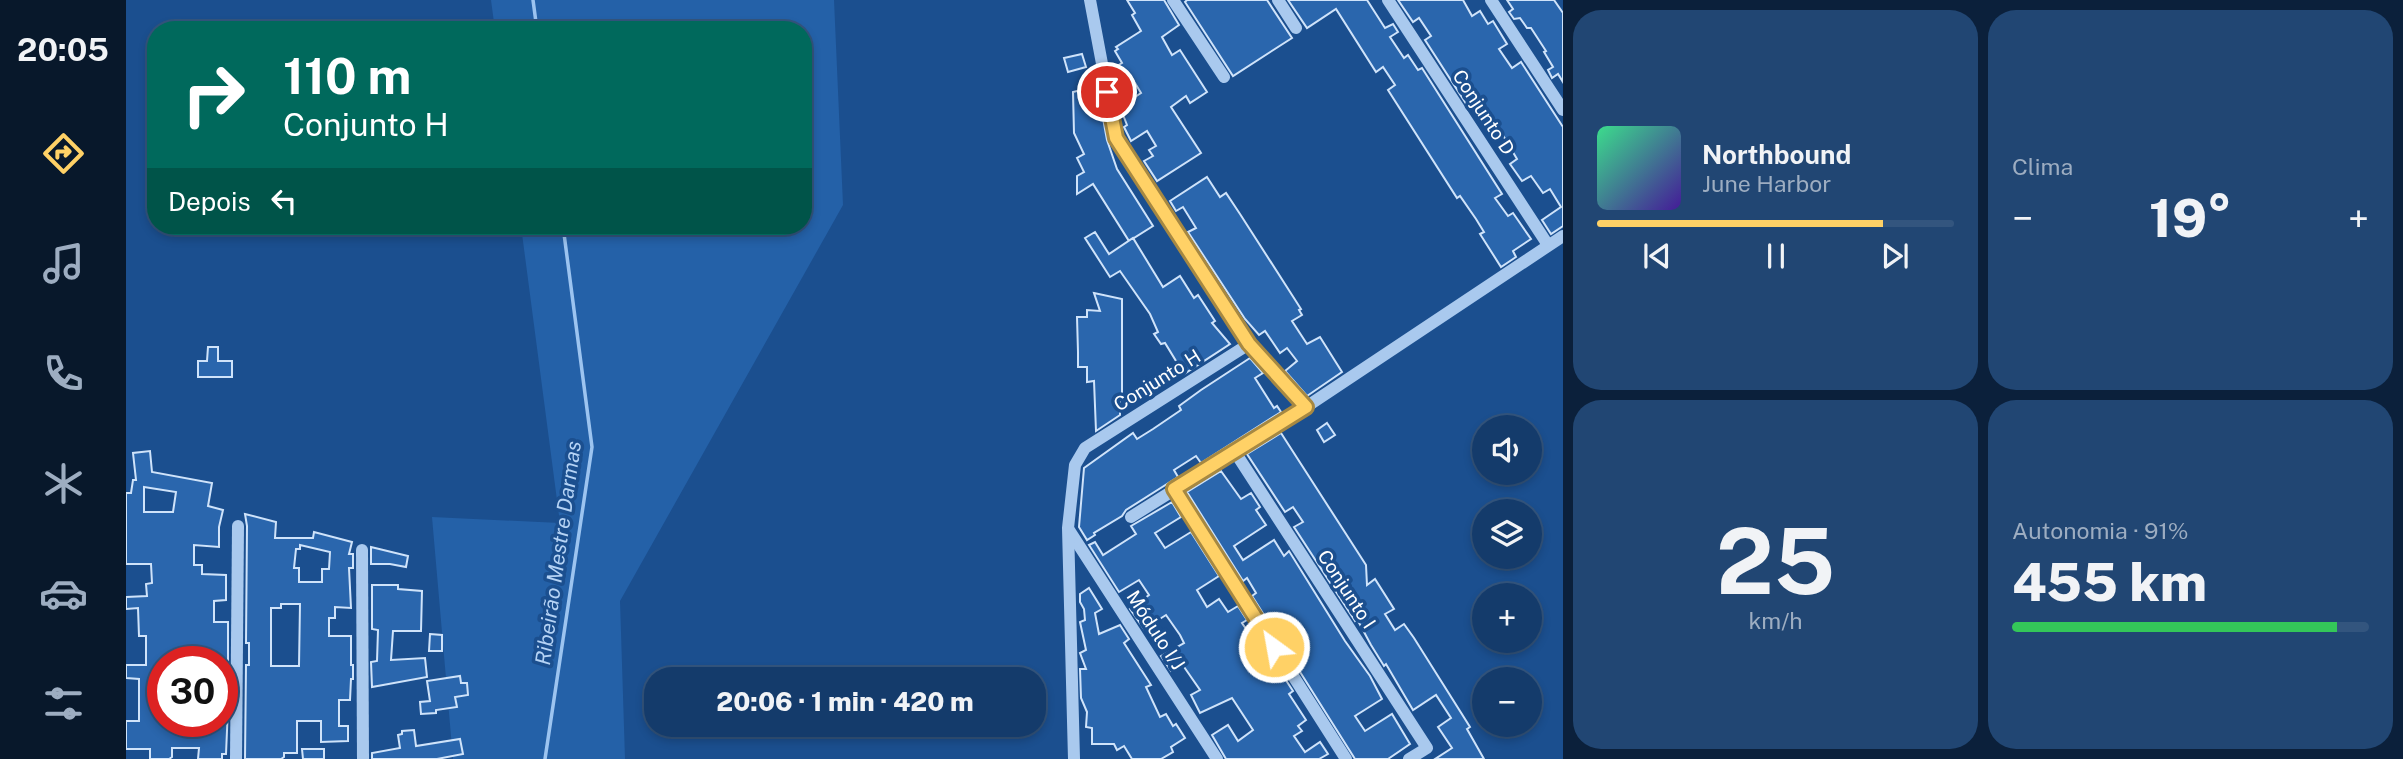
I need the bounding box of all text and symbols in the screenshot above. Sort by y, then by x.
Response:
text: 20:05 [17,31,109,68]
text: 110 m [283,47,411,105]
icon: right [168,49,259,140]
pin [1077,62,1137,122]
street label: Conjunto D [1448,65,1520,159]
icon: arrive [1088,73,1126,111]
text: Conjunto H [283,106,449,143]
icon: directions [39,129,88,178]
text: Northbound [1702,139,1851,170]
text: Clima [2012,153,2073,180]
text: June Harbor [1702,170,1831,197]
icon: left [265,182,303,220]
text: Depois [168,186,251,217]
text: 19° [2149,188,2232,249]
text: − [2012,196,2033,241]
text: + [2348,196,2369,241]
icon: previous [1638,237,1676,275]
icon: pause [1757,237,1795,275]
icon: next [1876,237,1914,275]
icon: music [39,239,88,288]
street label: Conjunto H [1109,345,1205,415]
icon: phone [39,349,88,398]
map controls [1472,415,1542,737]
button: sound [1472,415,1542,485]
water label: Ribeirão Mestre Darmas [530,439,586,667]
icon: climate [39,459,88,508]
button: layers [1472,499,1542,569]
text: 25 [1716,508,1835,614]
text: Autonomia · 91% [2012,517,2189,544]
street label: Conjunto I [1313,546,1381,632]
text: 455 km [2012,552,2207,613]
icon: car [39,569,88,618]
button: + [1472,583,1542,653]
street label: Módulo I/J [1122,586,1190,674]
text: km/h [1748,607,1803,634]
position arrow [1237,610,1311,684]
speed limit sign: 30 [147,646,238,737]
button: − [1472,667,1542,737]
icon: filters [39,679,88,728]
text: 20:06 · 1 min · 420 m [716,686,974,717]

